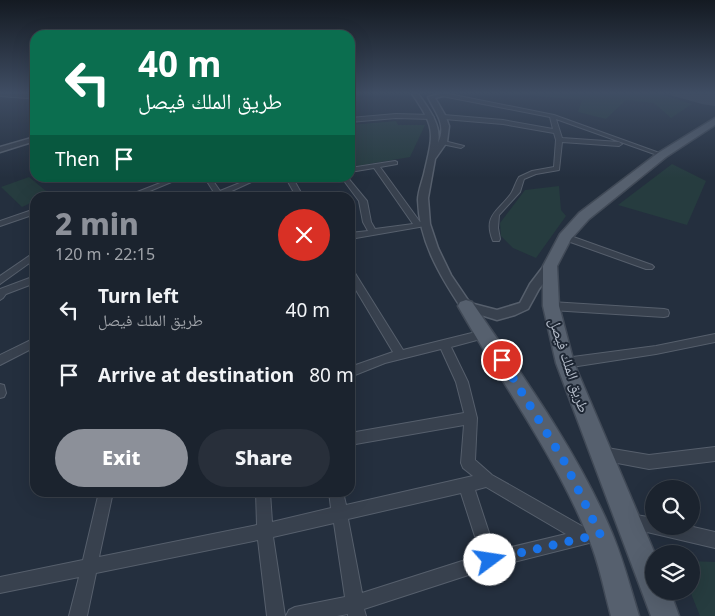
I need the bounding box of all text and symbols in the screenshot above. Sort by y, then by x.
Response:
text: 40 m [138,40,221,87]
icon: left [55,50,120,115]
text: طريق الملك فيصل [138,85,282,115]
icon: arrive [110,145,138,173]
text: Then [55,146,100,172]
text: 2 min [55,203,139,244]
button: close [278,209,330,261]
text: 120 m · 22:15 [55,243,155,265]
text: Turn left [98,283,179,309]
icon: left [55,296,83,324]
text: 40 m [286,297,330,323]
text: طريق الملك فيصل [98,309,203,331]
street label: طريق الملك فيصل [544,315,595,415]
pin [481,339,523,381]
icon: arrive [488,346,516,374]
icon: arrive [55,361,83,389]
text: Arrive at destination [98,362,294,388]
text: 80 m [309,362,354,388]
button: Exit [55,429,188,487]
button: Share [198,429,330,487]
map controls [645,480,700,600]
button: search [645,480,700,535]
position arrow [463,533,515,585]
button: layers [645,545,700,600]

